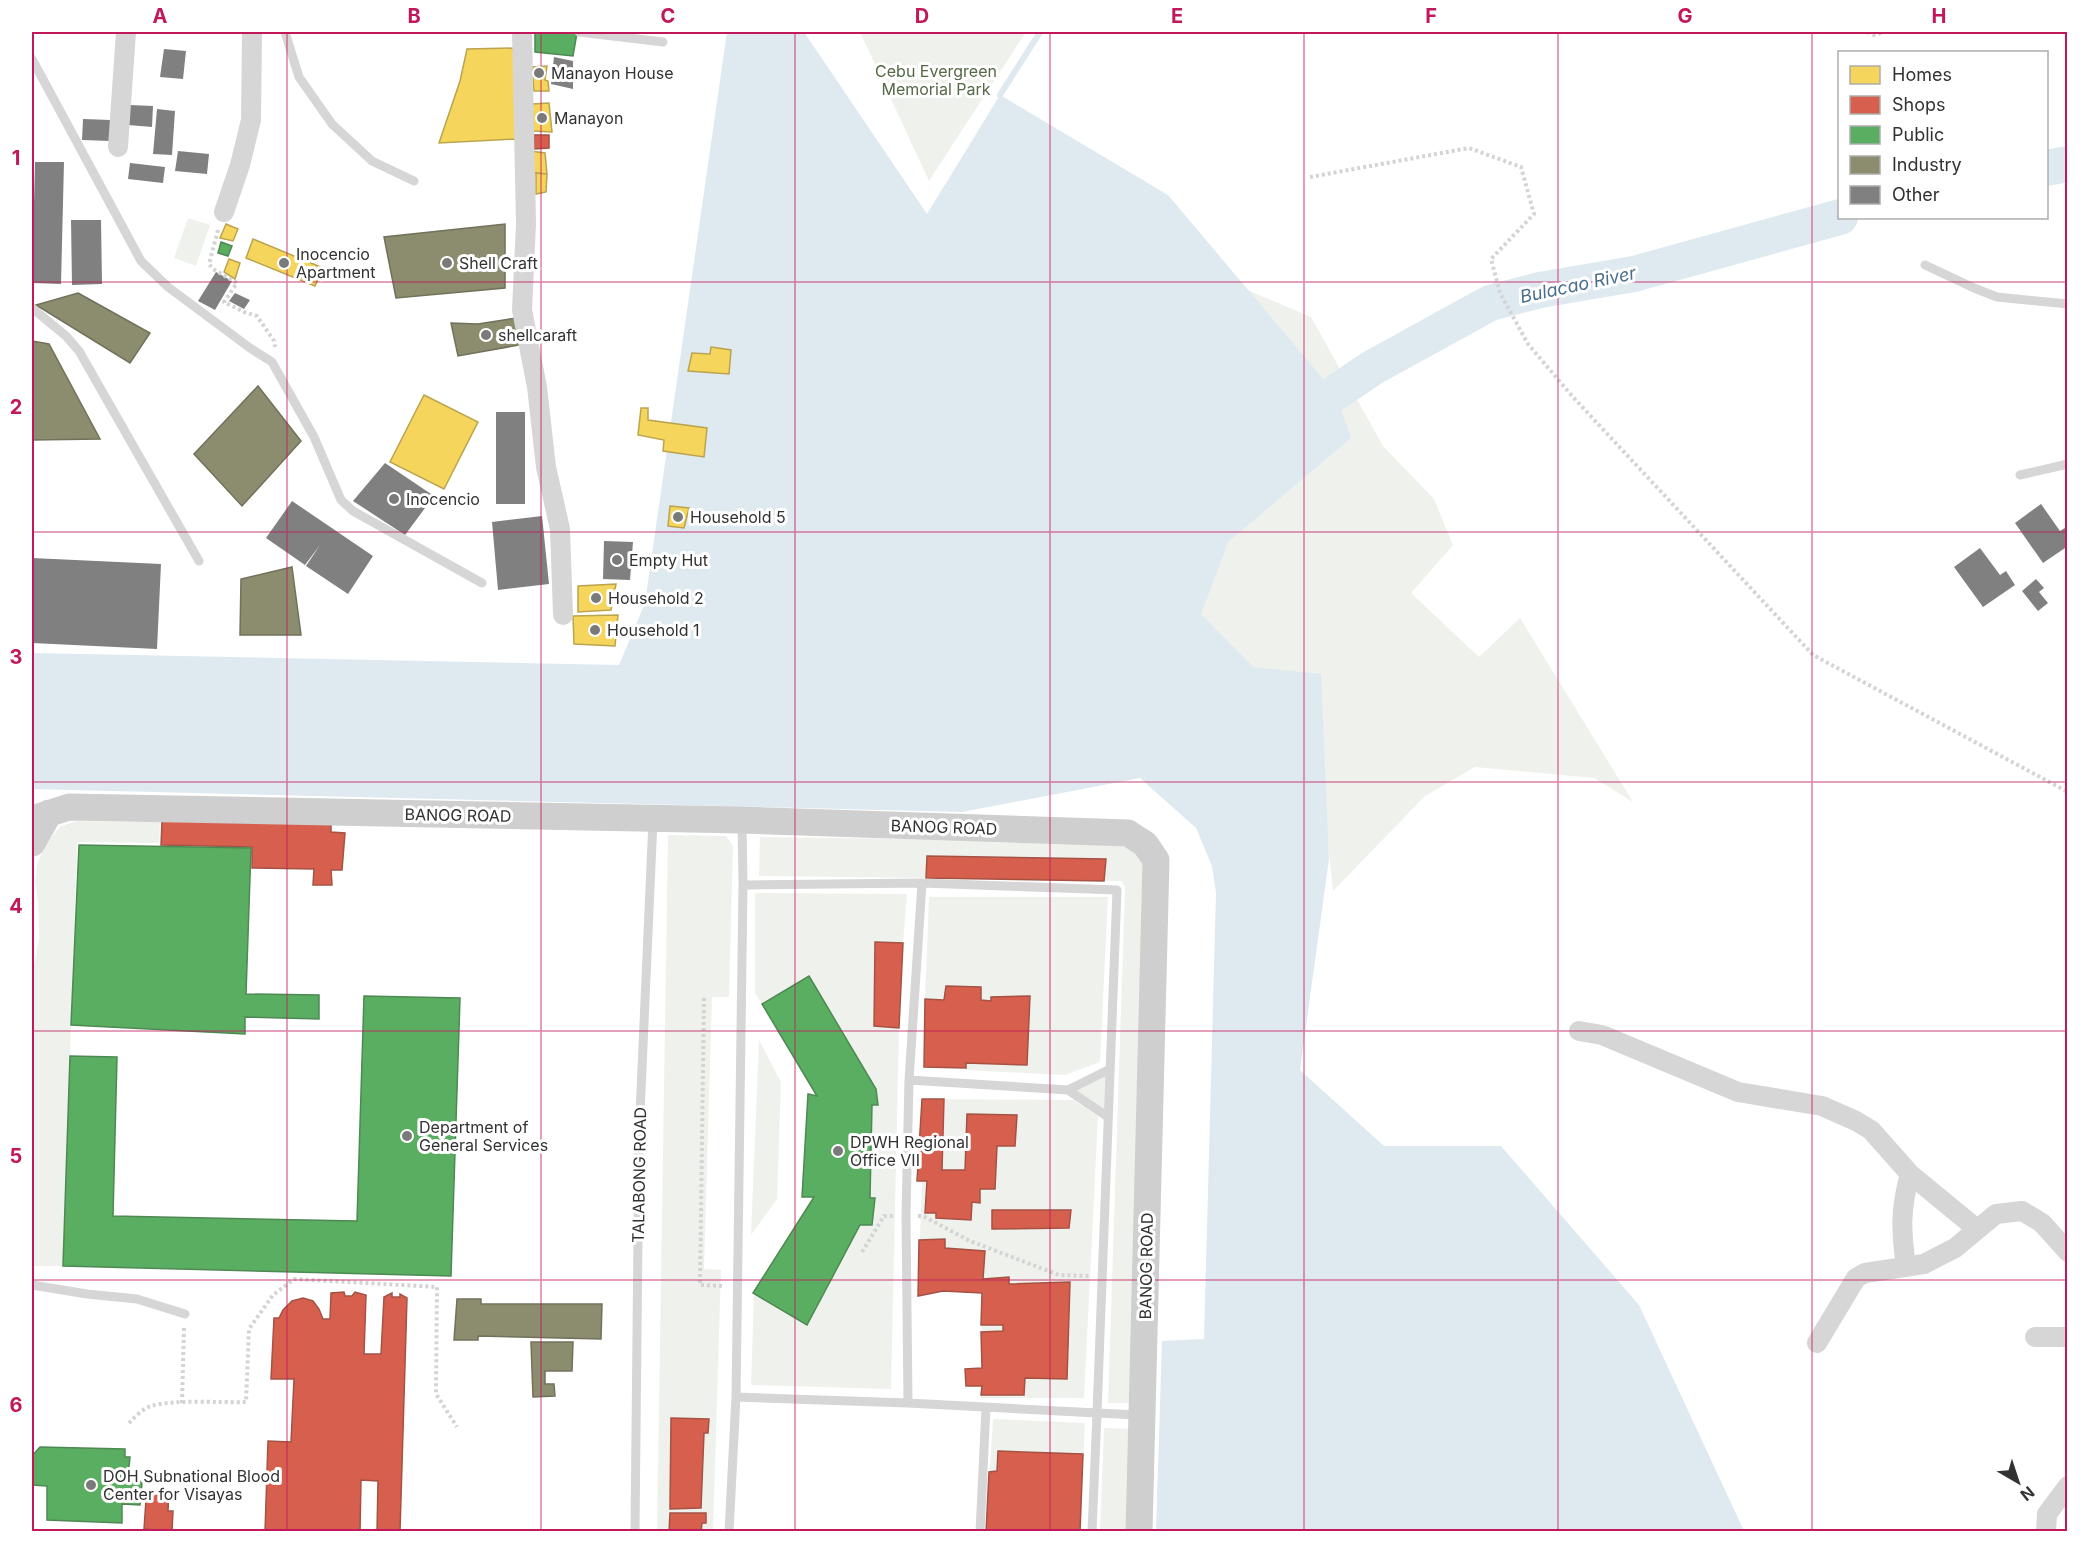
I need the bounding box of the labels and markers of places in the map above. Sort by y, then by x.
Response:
place label: Manayon House [551,63,674,83]
marker: Manayon House [532,66,546,80]
place label: Manayon [554,108,623,128]
marker: Manayon [535,111,549,125]
place label: Inocencio Apartment [296,244,376,282]
place label: Shell Craft [459,253,538,273]
marker: Inocencio Apartment [277,256,291,270]
marker: Shell Craft [440,256,454,270]
place label: shellcaraft [498,325,577,345]
marker: shellcaraft [479,328,493,342]
place label: Inocencio [406,489,480,509]
marker: Inocencio [387,492,401,506]
place label: Household 5 [690,507,786,527]
marker: Household 5 [671,510,685,524]
place label: Empty Hut [629,550,708,570]
marker: Empty Hut [610,553,624,567]
place label: Household 2 [608,588,704,608]
marker: Household 2 [589,591,603,605]
place label: Household 1 [607,620,699,640]
marker: Household 1 [588,623,602,637]
place label: Department of General Services [419,1117,548,1155]
marker: Department of General Services [400,1129,414,1143]
place label: DPWH Regional Office VII [850,1132,969,1170]
marker: DPWH Regional Office VII [831,1144,845,1158]
place label: DOH Subnational Blood Center for Visayas [103,1466,280,1504]
marker: DOH Subnational Blood Center for Visayas [84,1478,98,1492]

